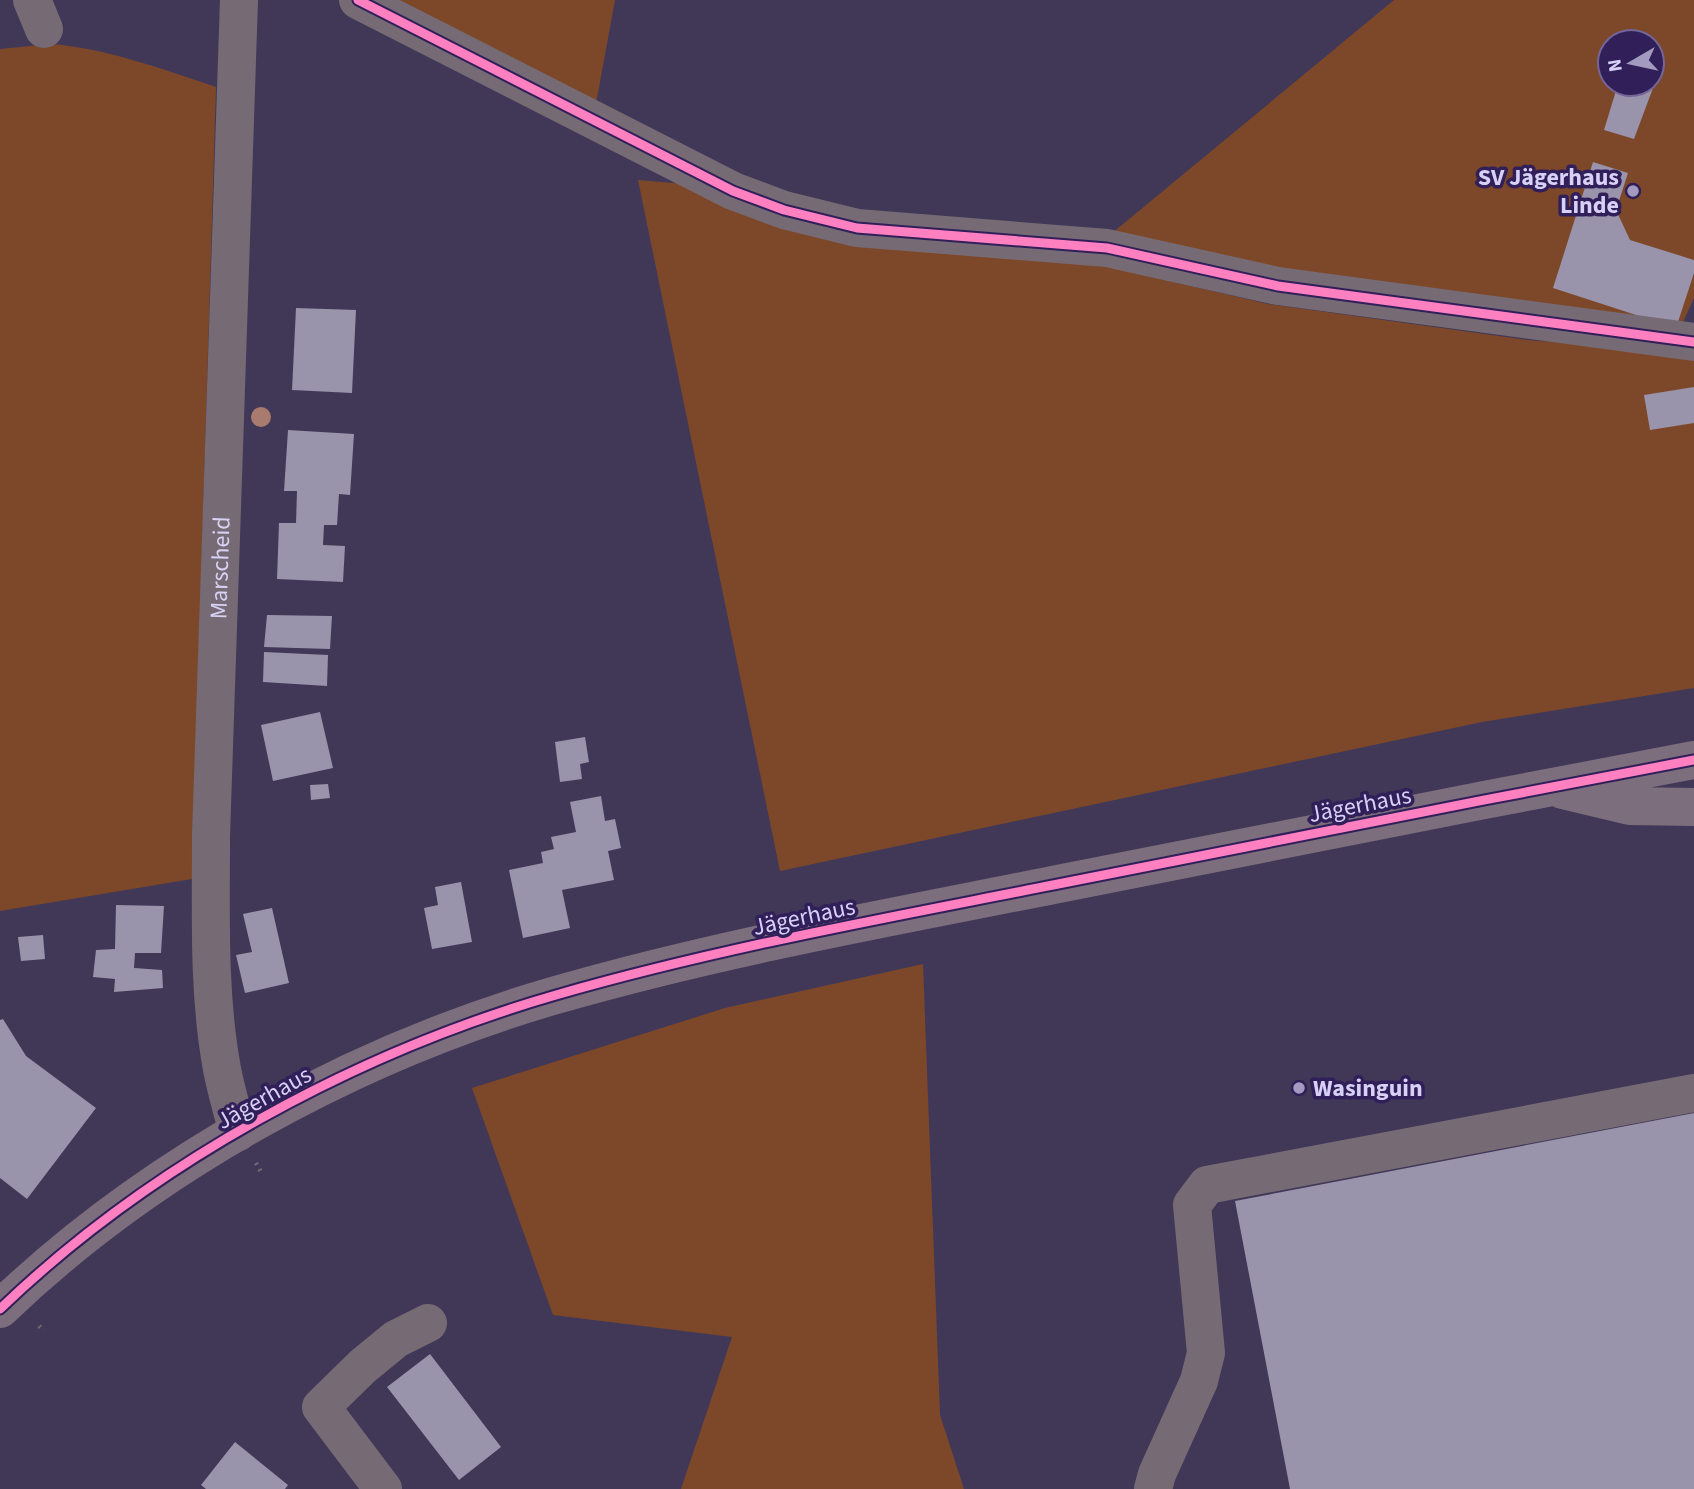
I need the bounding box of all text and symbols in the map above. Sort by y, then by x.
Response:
north arrow [1596,28,1666,98]
text: N [1601,57,1630,74]
place label: SV Jägerhaus Linde [1478,160,1619,223]
marker: SV Jägerhaus Linde [1625,183,1641,199]
street label: Marscheid [201,516,239,620]
street label: Jägerhaus [1306,778,1414,832]
street label: Jägerhaus [750,889,858,945]
street label: Jägerhaus [210,1058,318,1138]
place label: Wasinguin [1313,1071,1423,1106]
marker: Wasinguin [1291,1080,1307,1096]

